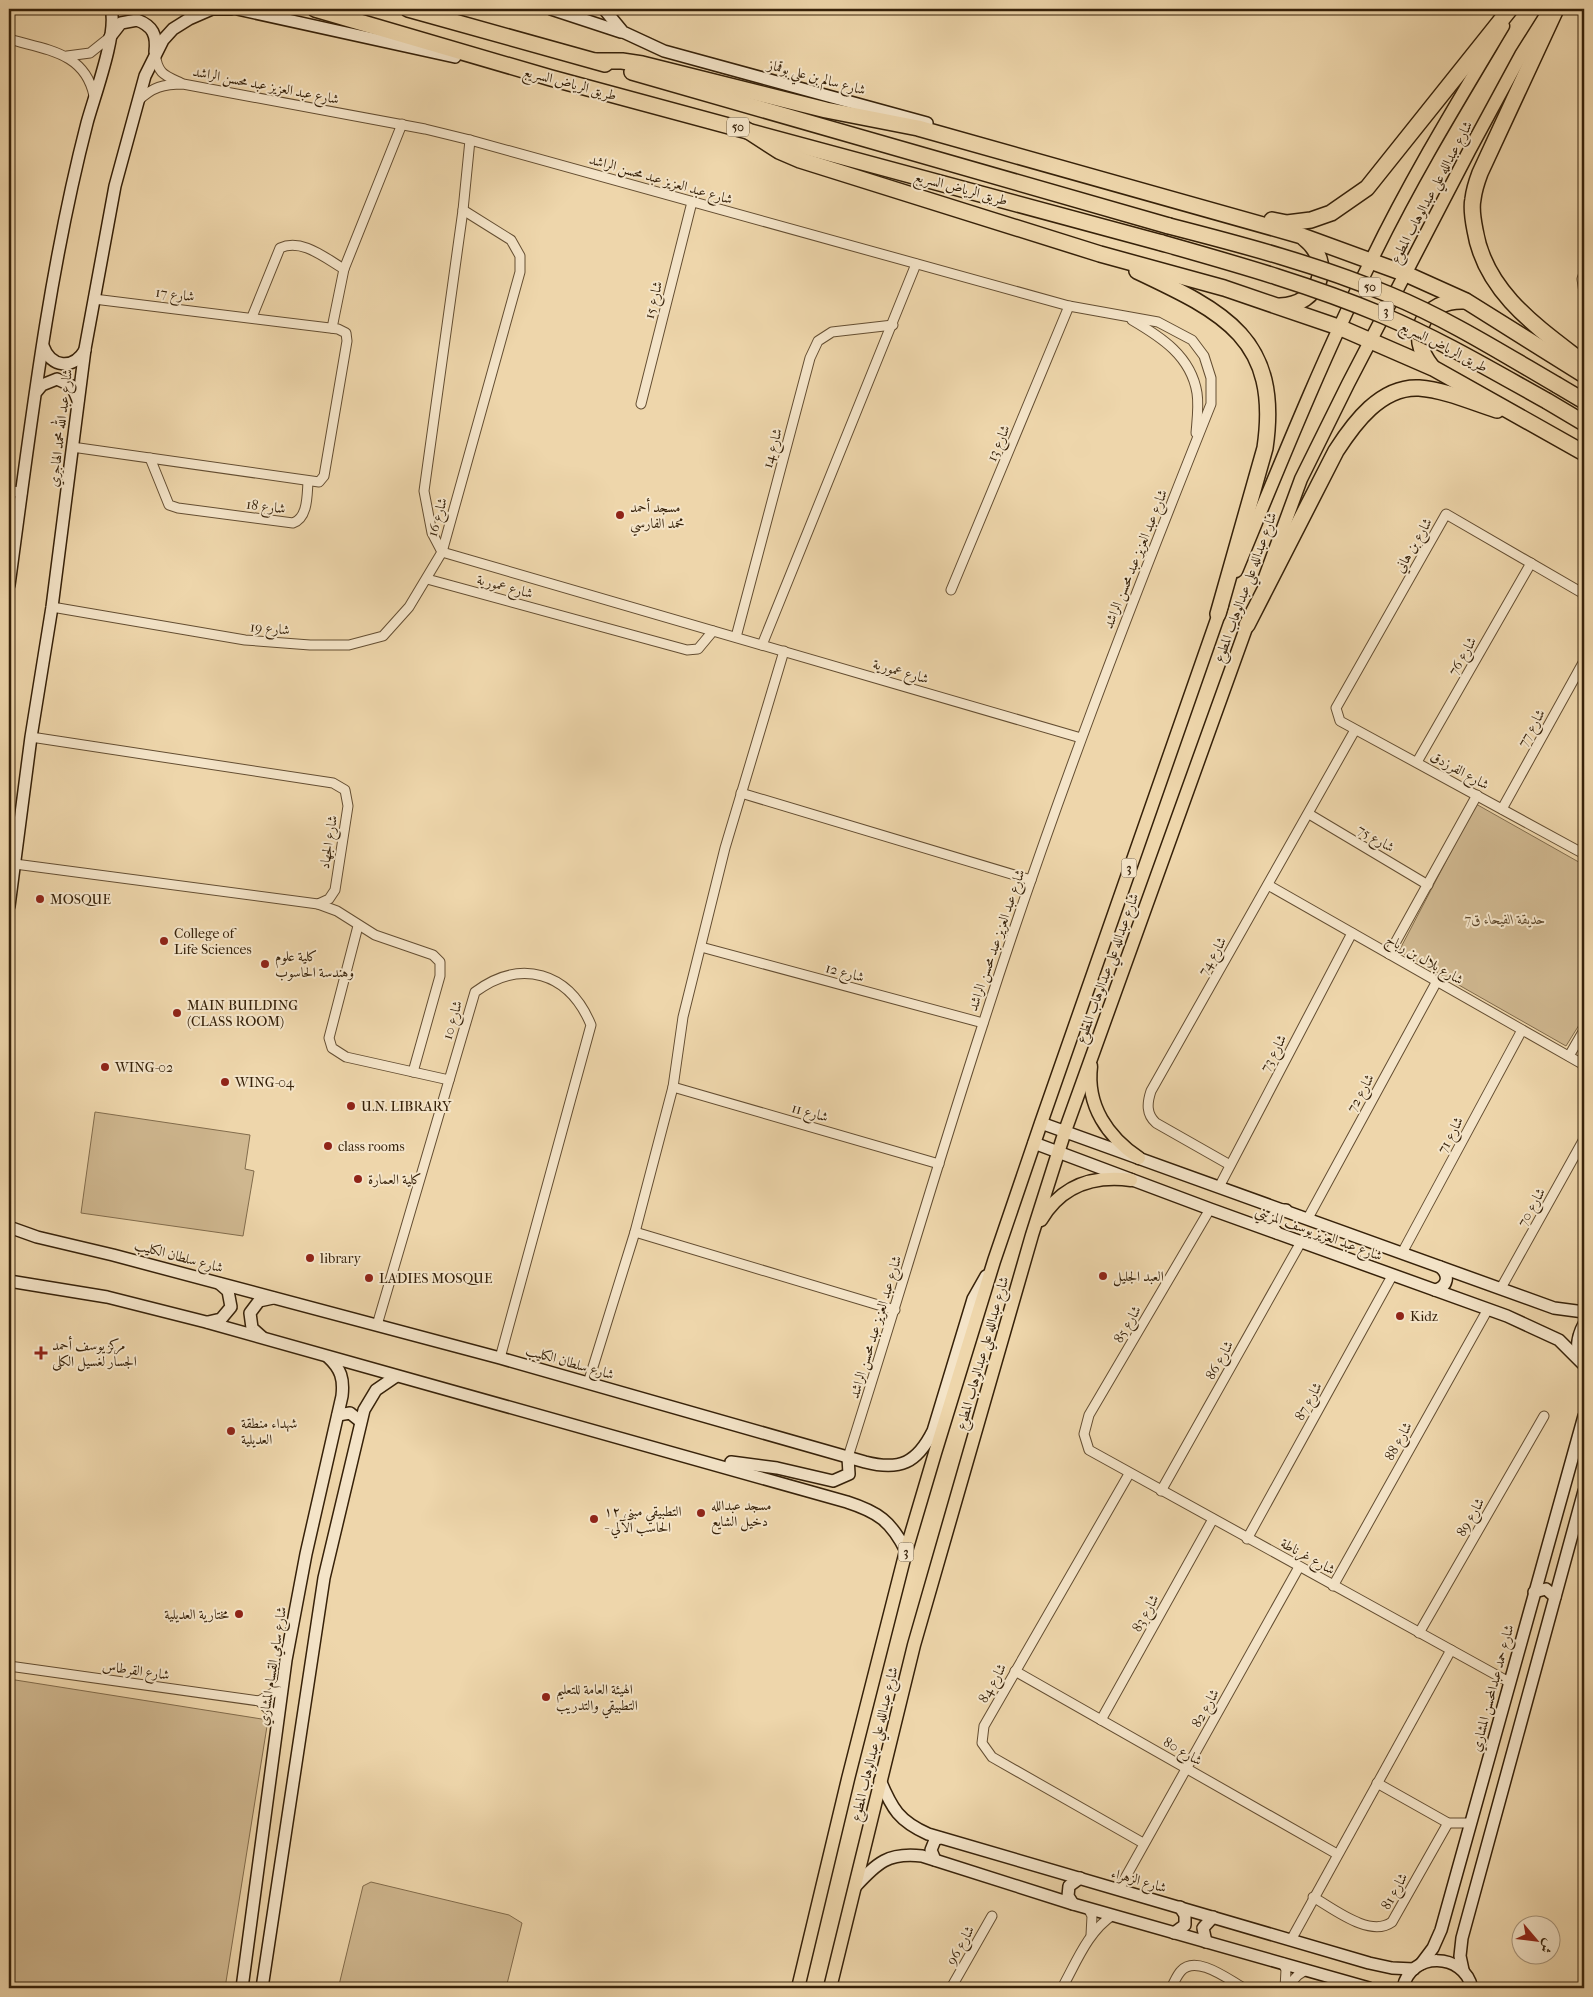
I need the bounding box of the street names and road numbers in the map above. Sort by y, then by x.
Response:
street label: شارع سالم بن علي بوقماز [763,56,868,103]
street label: شارع عبد العزيز عبد محسن الراشد [191,63,341,111]
street label: طريق الرياض السريع [520,63,619,109]
road number: 50 [727,118,749,136]
street label: شارع عبدالله علي عبدالوهاب المطوع [1387,118,1480,268]
street label: شارع عبد العزيز عبد محسن الراشد [586,151,735,211]
street label: طريق الرياض السريع [911,168,1010,214]
road number: 50 [1359,278,1381,296]
street label: شارع 15 [641,279,669,321]
street label: شارع 17 [154,284,195,308]
road number: 3 [1378,302,1394,321]
street label: طريق الرياض السريع [1395,317,1491,380]
street label: شارع عبد الله محمد الهاجري [42,368,79,488]
street label: شارع 13 [983,422,1016,465]
street label: شارع 14 [759,426,789,471]
street label: شارع عبد العزيز عبد محسن الراشد [1100,487,1174,632]
street label: شارع 18 [245,496,287,520]
street label: شارع 16 [424,496,454,539]
street label: شارع عبدالله علي عبدالوهاب المطوع [1210,510,1284,666]
street label: شارع بن هاني [1391,515,1439,577]
street label: شارع عمورية [474,571,535,605]
street label: شارع 19 [249,618,290,642]
street label: شارع 76 [1445,634,1483,680]
street label: شارع عمورية [870,655,931,690]
street label: شارع 77 [1514,706,1551,752]
street label: شارع الفرزدق [1426,747,1492,796]
street label: شارع الجهاد [316,814,344,871]
street label: شارع 75 [1353,821,1397,858]
road number: 3 [1122,858,1136,878]
street label: شارع عبد العزيز عبد محسن الراشد [964,867,1032,1014]
street label: شارع عبدالله علي عبدالوهاب المطوع [1072,891,1146,1047]
street label: شارع بلال بن رباح [1381,930,1466,992]
street label: شارع 74 [1195,934,1233,980]
street label: شارع 12 [823,959,866,989]
street label: شارع 10 [439,999,469,1043]
street label: شارع 73 [1257,1032,1293,1076]
street label: شارع 72 [1343,1071,1381,1117]
street label: شارع 11 [789,1099,830,1129]
street label: شارع 71 [1434,1114,1470,1158]
street label: شارع 70 [1514,1185,1552,1231]
street label: شارع عبد العزيز يوسف المزيني [1252,1203,1385,1268]
street label: شارع سلطان الكليب [132,1236,225,1279]
street label: شارع عبد العزيز عبد محسن الراشد [846,1254,908,1402]
street label: شارع عبدالله علي عبدالوهاب المطوع [952,1274,1016,1433]
street label: شارع 85 [1110,1302,1148,1347]
street label: شارع 86 [1202,1338,1240,1384]
street label: شارع سلطان الكليب [523,1342,616,1386]
street label: شارع 87 [1291,1379,1328,1425]
street label: شارع 88 [1381,1419,1419,1465]
street label: شارع 89 [1453,1495,1491,1541]
street label: شارع غرناطة [1276,1535,1338,1581]
road number: 3 [898,1542,914,1561]
street label: شارع 83 [1128,1592,1165,1636]
street label: شارع سامي القسام المشاري [255,1605,294,1727]
street label: شارع حمد عبدالمحسن المشاري [1467,1623,1521,1754]
street label: شارع القرطاس [101,1657,171,1687]
street label: شارع 84 [975,1660,1013,1707]
street label: شارع عبدالله علي عبدالوهاب المطوع [847,1665,906,1824]
street label: شارع 82 [1188,1686,1226,1732]
street label: شارع 80 [1159,1734,1205,1772]
street label: شارع الزهراء [1108,1864,1169,1899]
street label: شارع 81 [1377,1870,1414,1914]
street label: شارع 96 [943,1923,981,1969]

